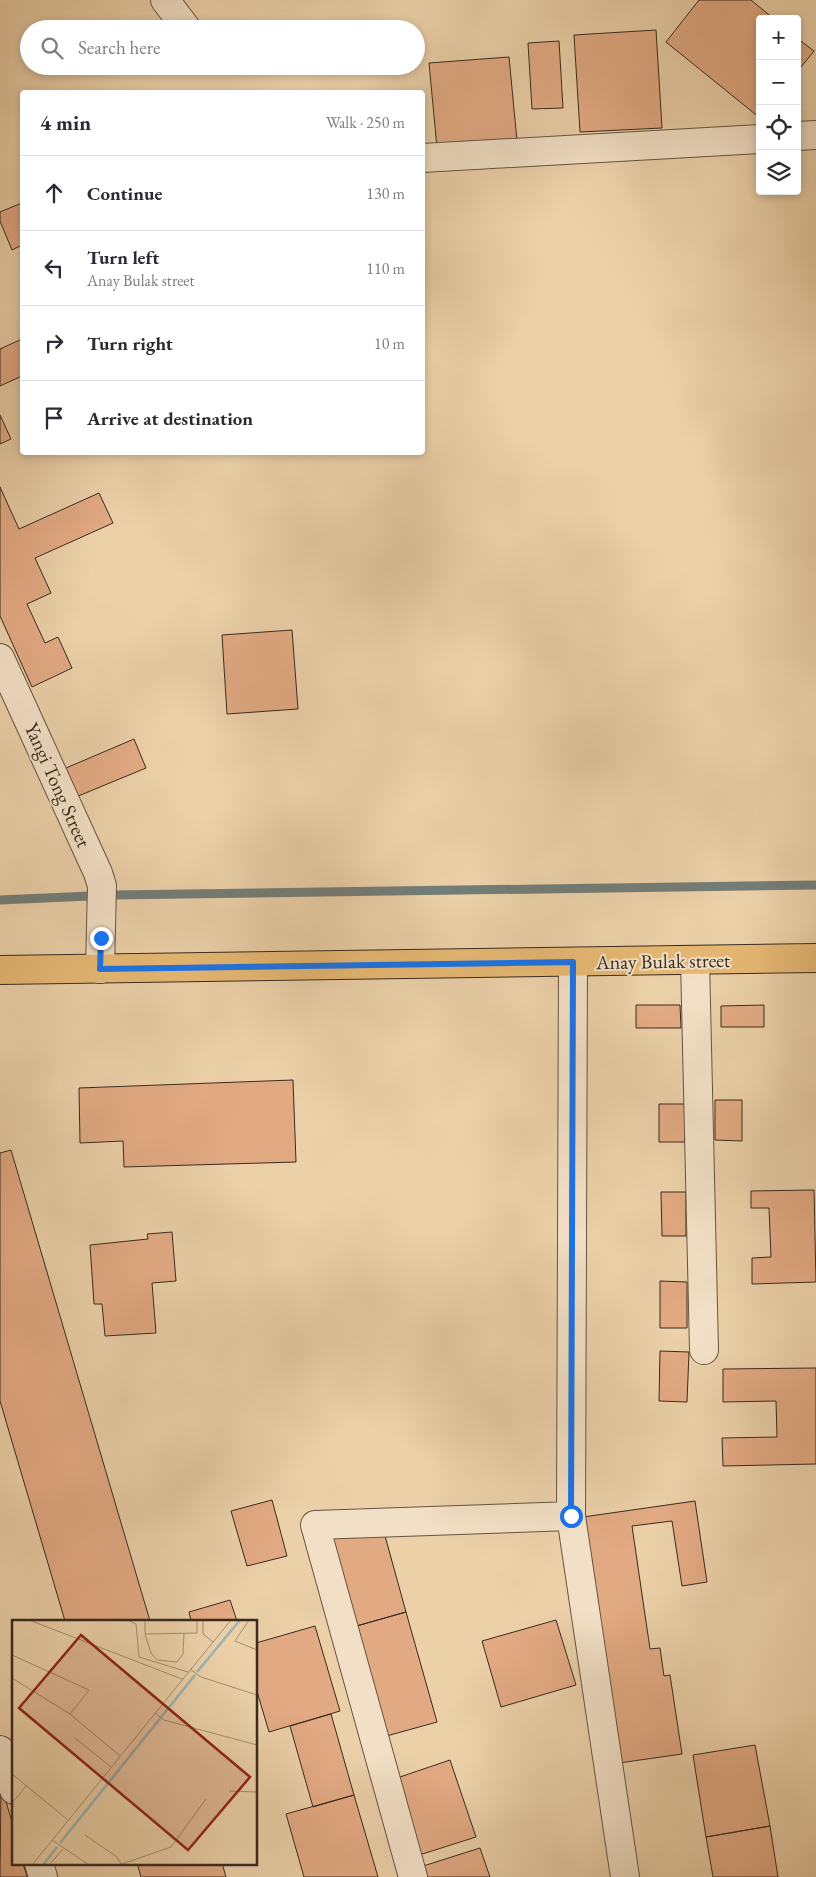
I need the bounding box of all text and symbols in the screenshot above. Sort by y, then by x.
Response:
map controls [756,15,801,195]
button: + [756,15,801,60]
search box [20,20,425,75]
icon: search [38,34,66,62]
text: Search here [78,35,160,60]
button: − [756,60,801,105]
button: locate [756,105,801,150]
text: 4 min [40,109,91,136]
text: Walk · 250 m [326,112,405,133]
button: layers [756,150,801,195]
icon: ahead [40,179,68,207]
text: Continue [87,181,162,206]
text: 130 m [366,183,405,204]
text: Turn left [87,245,159,270]
icon: left [40,254,68,282]
text: 110 m [366,258,405,279]
text: Anay Bulak street [87,270,195,291]
icon: right [40,329,68,357]
text: Turn right [87,331,173,356]
text: 10 m [374,333,405,354]
icon: arrive [40,404,68,432]
text: Arrive at destination [87,406,253,431]
street label: Yangi Tong Street [19,718,97,852]
route end [90,927,113,950]
street label: Anay Bulak street [595,947,731,975]
route start [560,1505,583,1528]
inset map [12,1620,258,1864]

